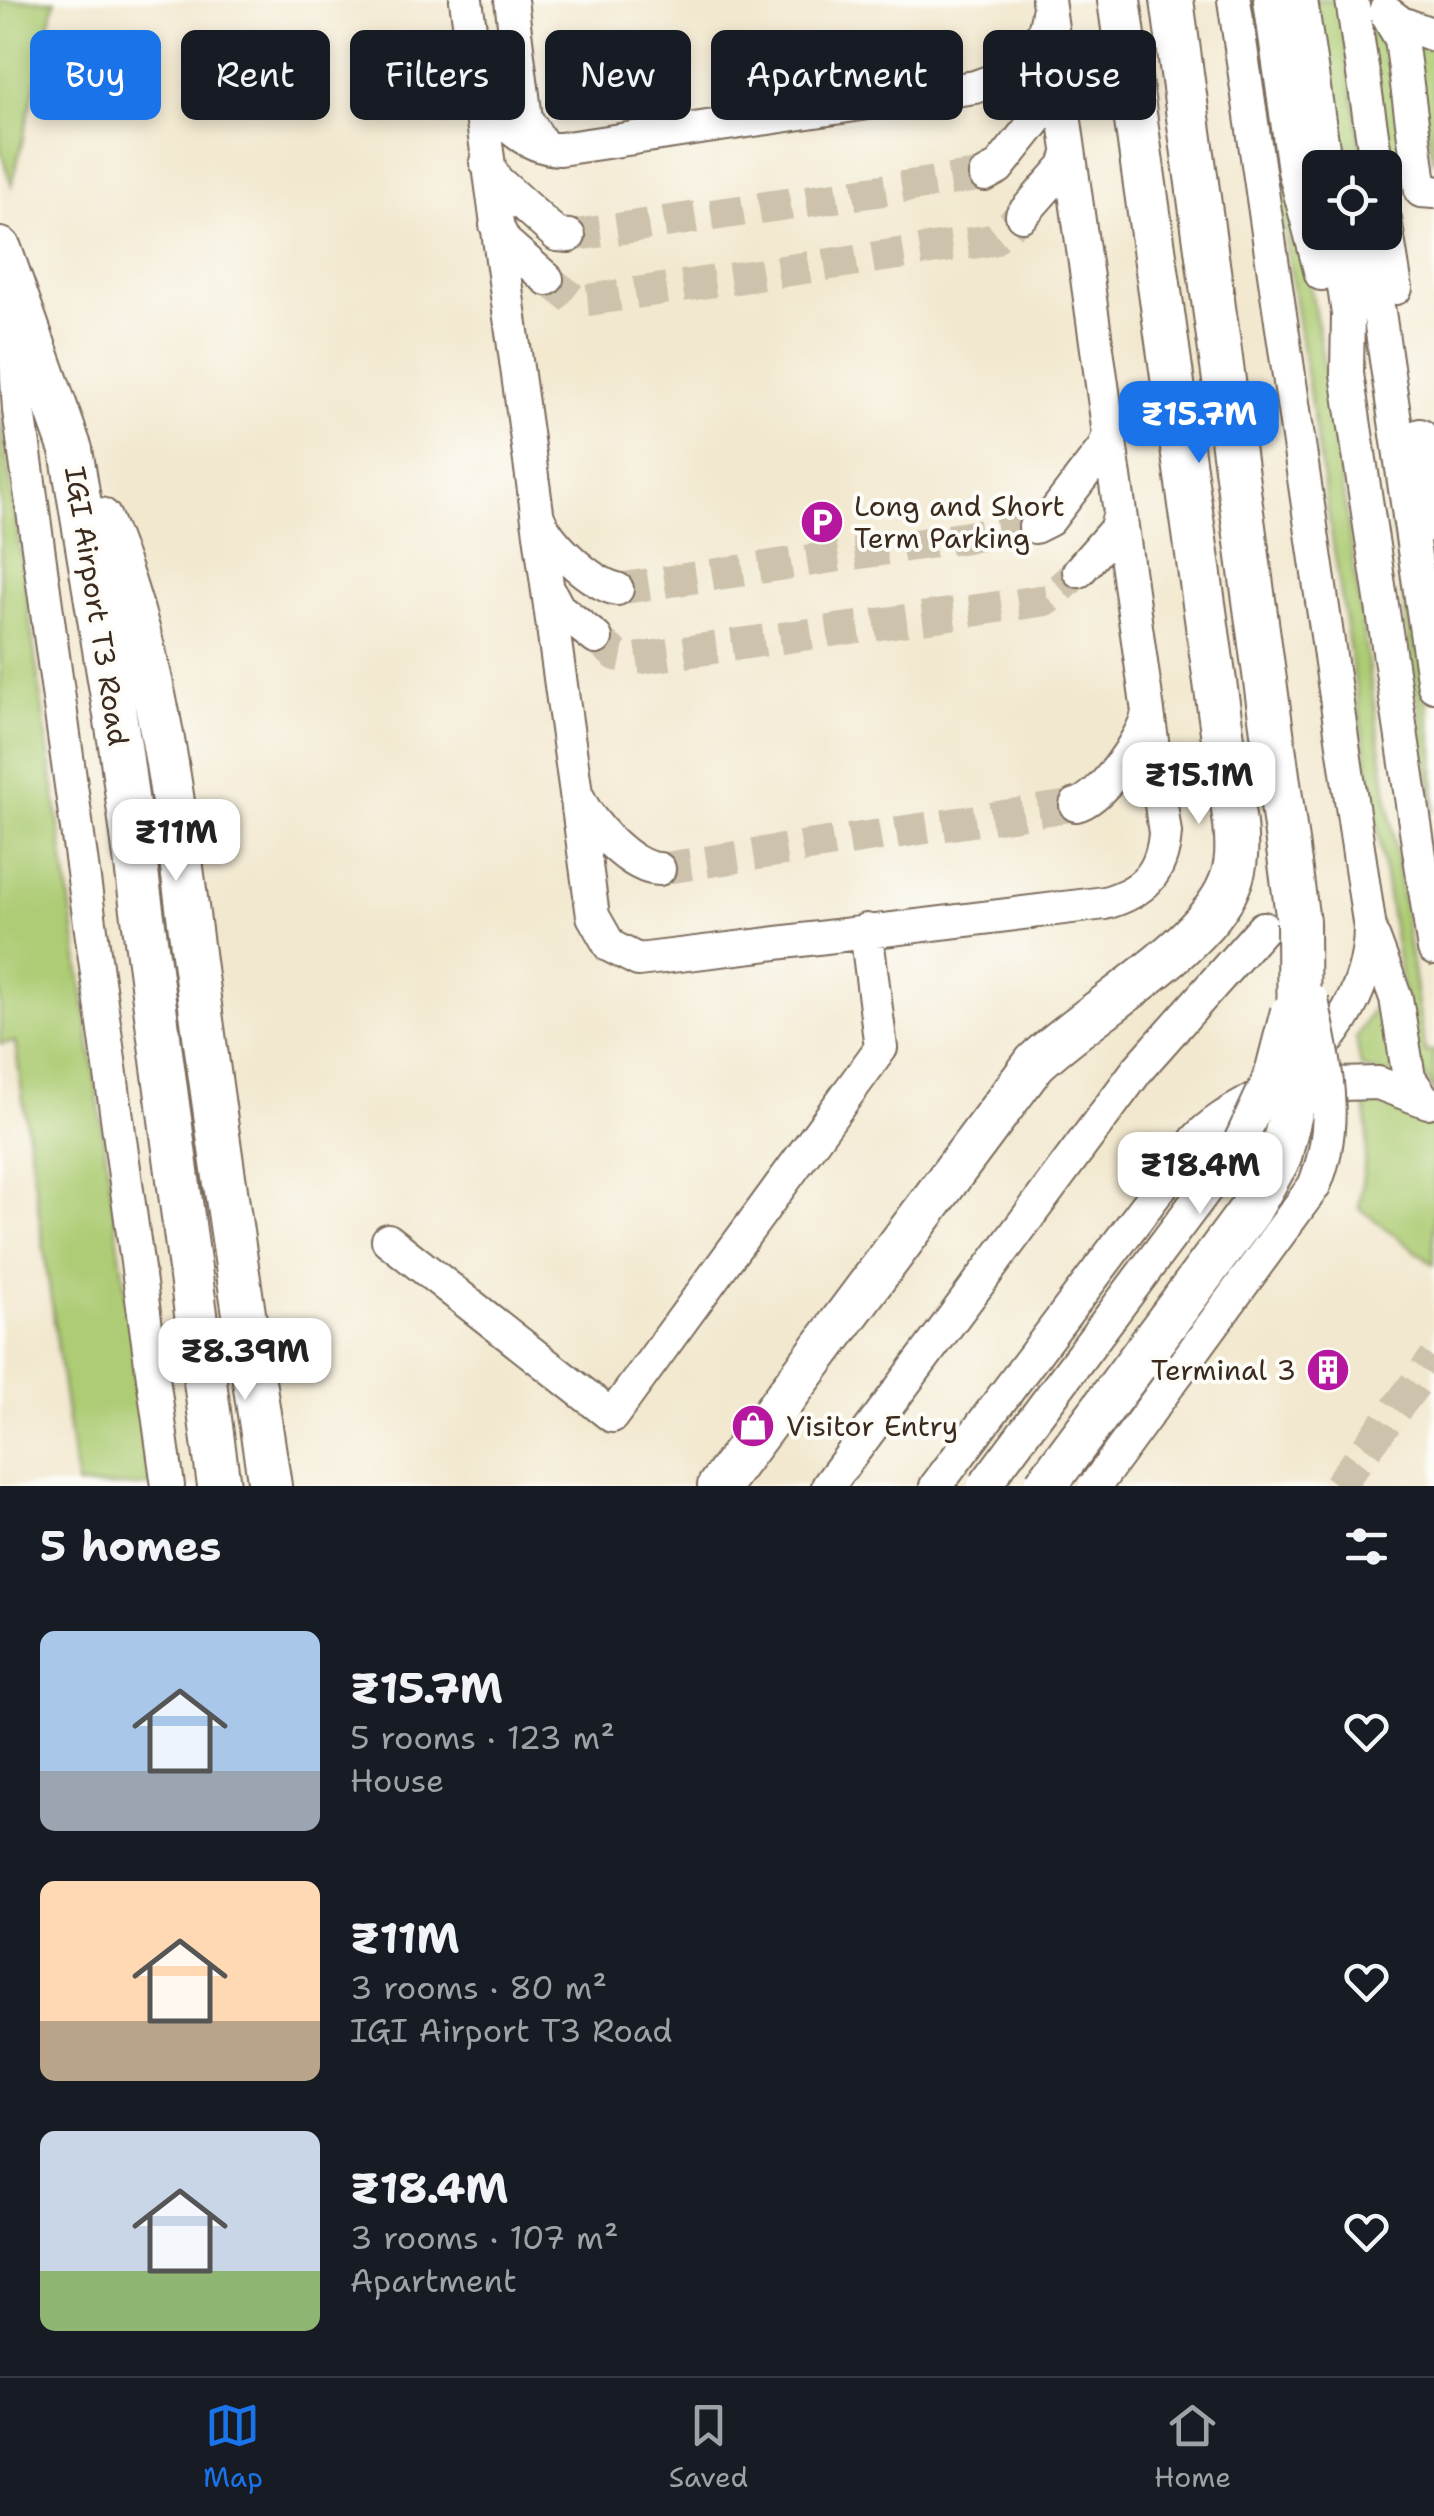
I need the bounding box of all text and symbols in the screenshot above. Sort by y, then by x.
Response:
chip: Buy [30,30,161,120]
chip: Rent [181,30,330,120]
chip: Filters [350,30,525,120]
chip: New [545,30,691,120]
chip: Apartment [711,30,963,120]
chip: House [983,30,1156,120]
map controls [1302,150,1402,250]
button: locate [1302,150,1402,250]
pin: ₹15.7M [1118,381,1280,466]
text: ₹15.7M [1141,392,1257,435]
street label: IGI Airport T3 Road [56,464,138,748]
place label: Long and Short Term Parking [854,487,1065,557]
parking icon: Long and Short Term Parking [799,499,845,545]
pin: ₹15.1M [1118,742,1280,827]
text: ₹15.1M [1144,753,1254,796]
pin: ₹11M [117,799,235,884]
text: ₹11M [134,810,218,853]
pin: ₹18.4M [1119,1132,1281,1217]
text: ₹18.4M [1140,1143,1260,1186]
pin: ₹8.39M [164,1318,326,1403]
text: ₹8.39M [180,1329,310,1372]
building icon: Terminal 3 [1305,1347,1351,1393]
place label: Terminal 3 [1151,1351,1296,1389]
shop icon: Visitor Entry [730,1403,776,1449]
place label: Visitor Entry [786,1407,958,1445]
text: 5 homes [40,1518,221,1574]
icon: filters [1339,1519,1394,1574]
text: ₹15.7M [350,1660,503,1716]
icon: home [120,1671,240,1791]
icon: heart [1339,1704,1394,1759]
text: 5 rooms · 123 m² [350,1716,615,1759]
text: House [350,1759,444,1802]
text: ₹11M [350,1910,460,1966]
icon: home [120,1921,240,2041]
icon: heart [1339,1954,1394,2009]
text: 3 rooms · 80 m² [350,1966,607,2009]
text: IGI Airport T3 Road [350,2009,673,2052]
text: ₹18.4M [350,2160,508,2216]
icon: home [120,2171,240,2291]
icon: heart [1339,2204,1394,2259]
text: 3 rooms · 107 m² [350,2216,618,2259]
text: Apartment [350,2259,517,2302]
tab: Map [203,2398,263,2496]
tab: Saved [669,2398,748,2496]
tab: Home [1154,2398,1231,2496]

